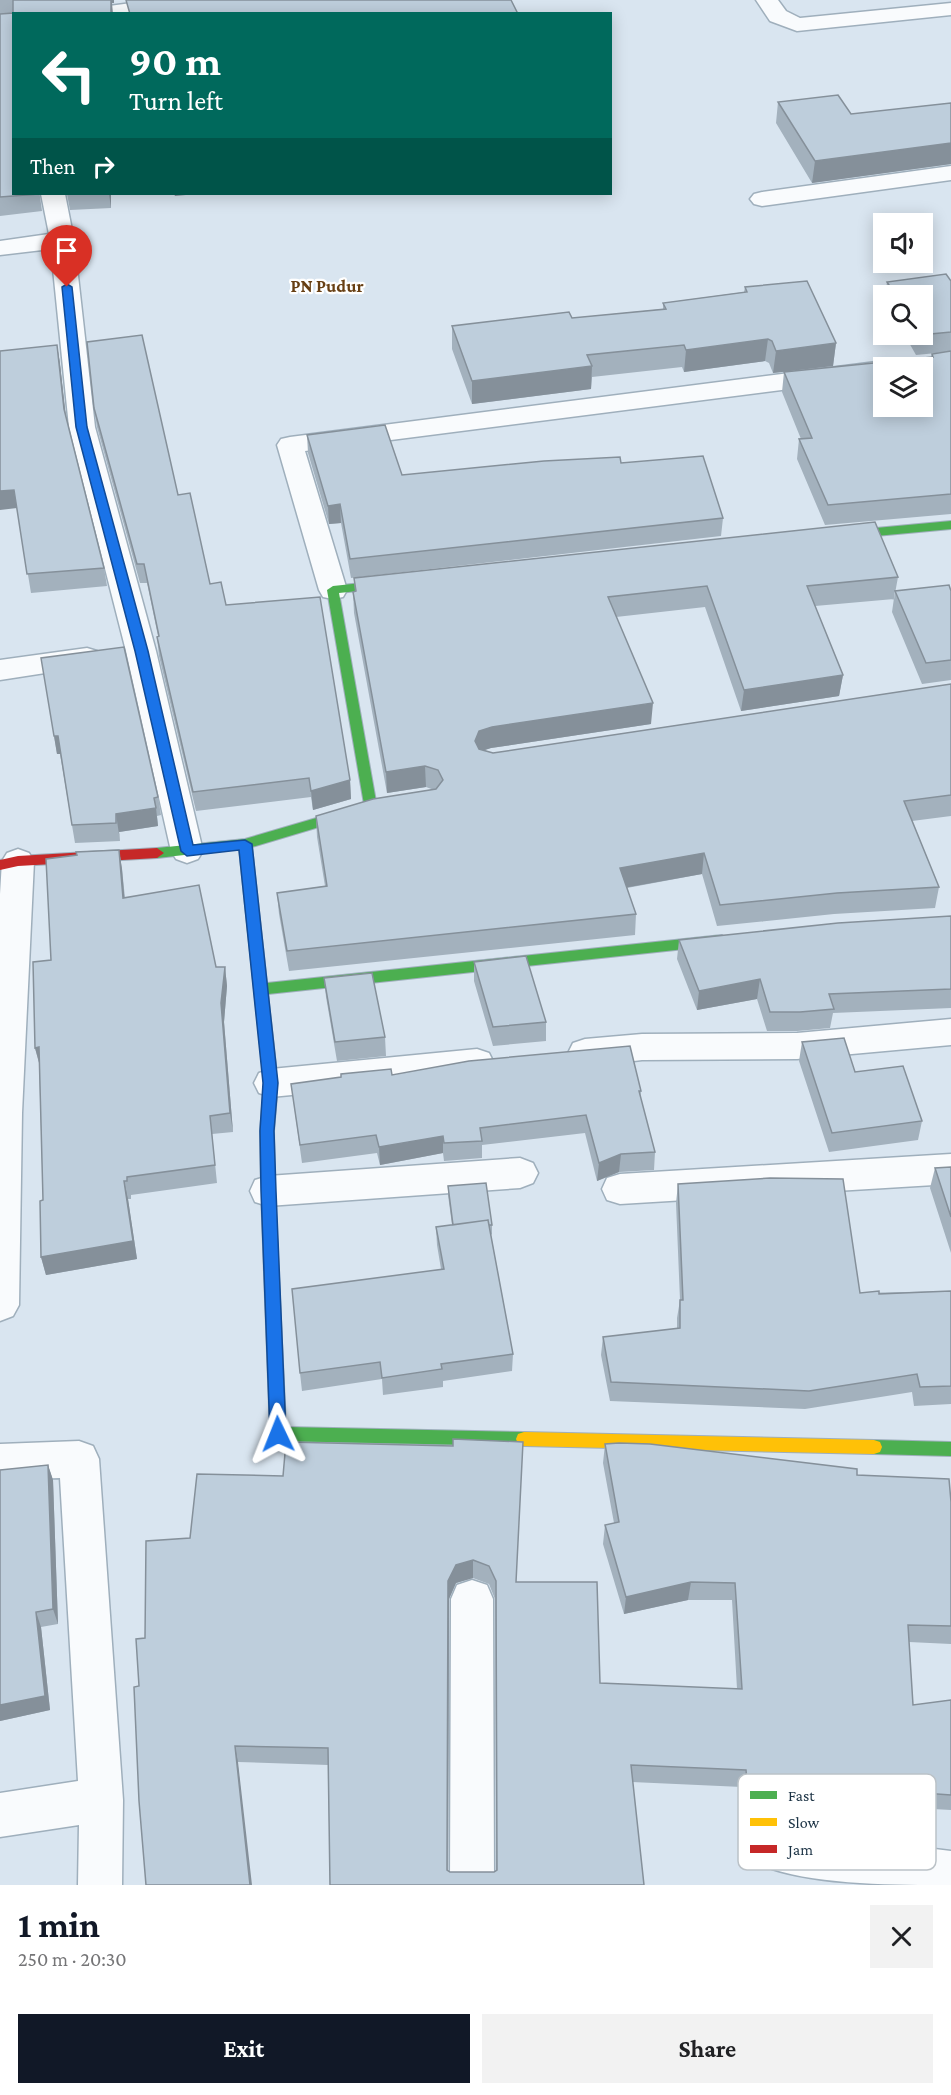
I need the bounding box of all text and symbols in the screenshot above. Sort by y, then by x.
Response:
icon: left [30,36,108,114]
text: 90 m [129,37,221,84]
text: Turn left [129,86,223,116]
icon: right [87,150,120,183]
text: Then [30,154,75,179]
map controls [873,213,933,417]
button: sound [873,213,933,273]
pin [41,225,92,287]
icon: arrive [50,234,83,267]
district label: PN Pudur [290,276,364,296]
button: search [873,285,933,345]
button: layers [873,357,933,417]
position arrow [246,1402,310,1466]
legend [738,1774,936,1870]
text: Fast [788,1787,815,1804]
text: Slow [788,1814,820,1831]
text: Jam [786,1841,813,1859]
text: 1 min [18,1905,100,1945]
button: close [870,1905,933,1968]
text: 250 m · 20:30 [18,1948,127,1970]
button: Exit [18,2014,470,2083]
button: Share [482,2014,933,2083]

